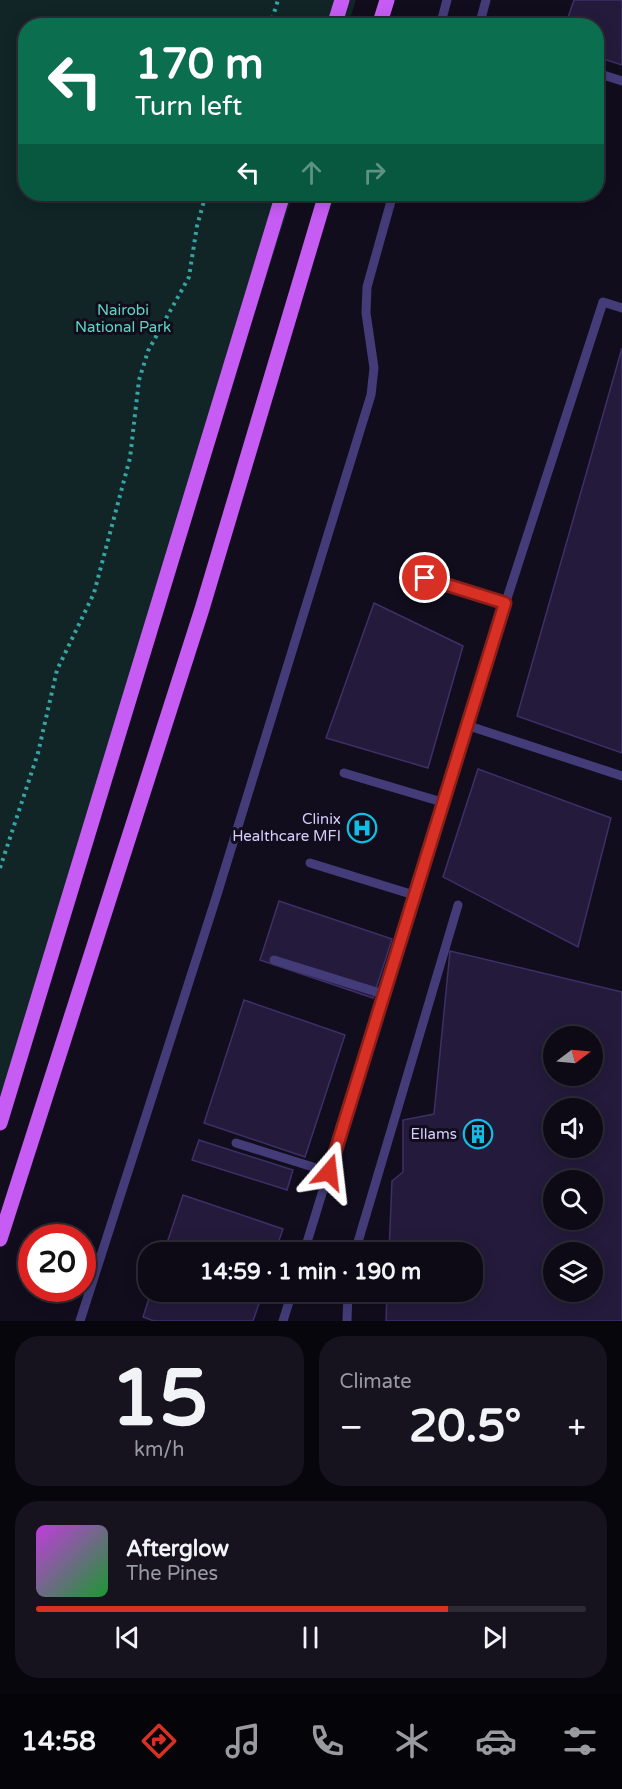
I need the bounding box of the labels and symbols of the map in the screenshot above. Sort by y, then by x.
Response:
park label: Nairobi National Park [75,301,171,336]
pin [399,552,450,603]
place label: Clinix Healthcare MFI [232,810,341,845]
hospital icon: Clinix Healthcare MFI [346,812,378,844]
north arrow [543,1026,603,1086]
building icon: Ellams [462,1118,494,1150]
place label: Ellams [411,1125,457,1143]
position arrow [297,1140,361,1204]
speed limit sign: 20 [18,1224,96,1302]

